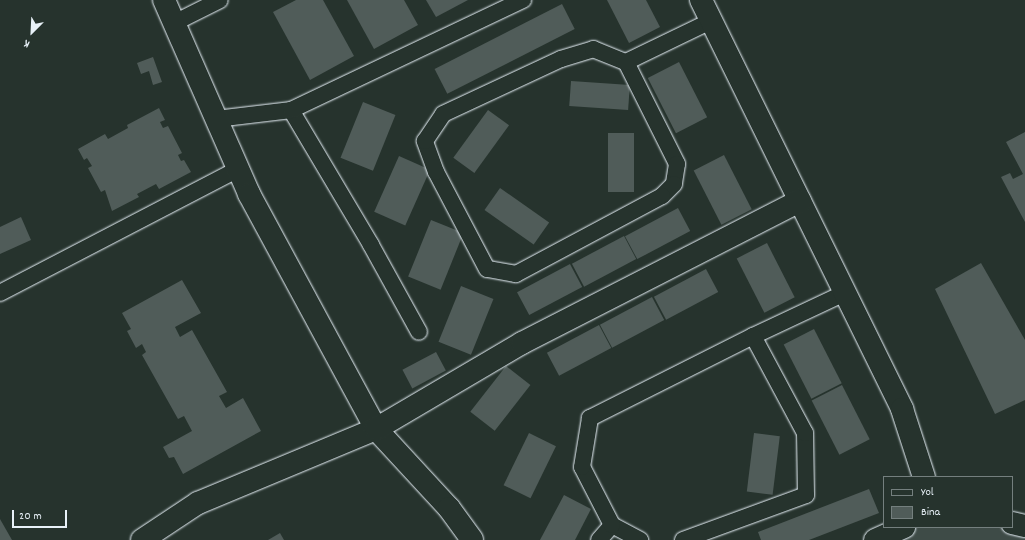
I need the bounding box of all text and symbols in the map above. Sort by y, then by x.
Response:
north arrow [12,12,52,52]
text: K [22,35,33,51]
legend [883,476,1013,528]
text: Yol [921,484,934,501]
scale bar [14,502,69,528]
text: Bina [921,504,940,521]
text: 20 m [19,508,42,525]

